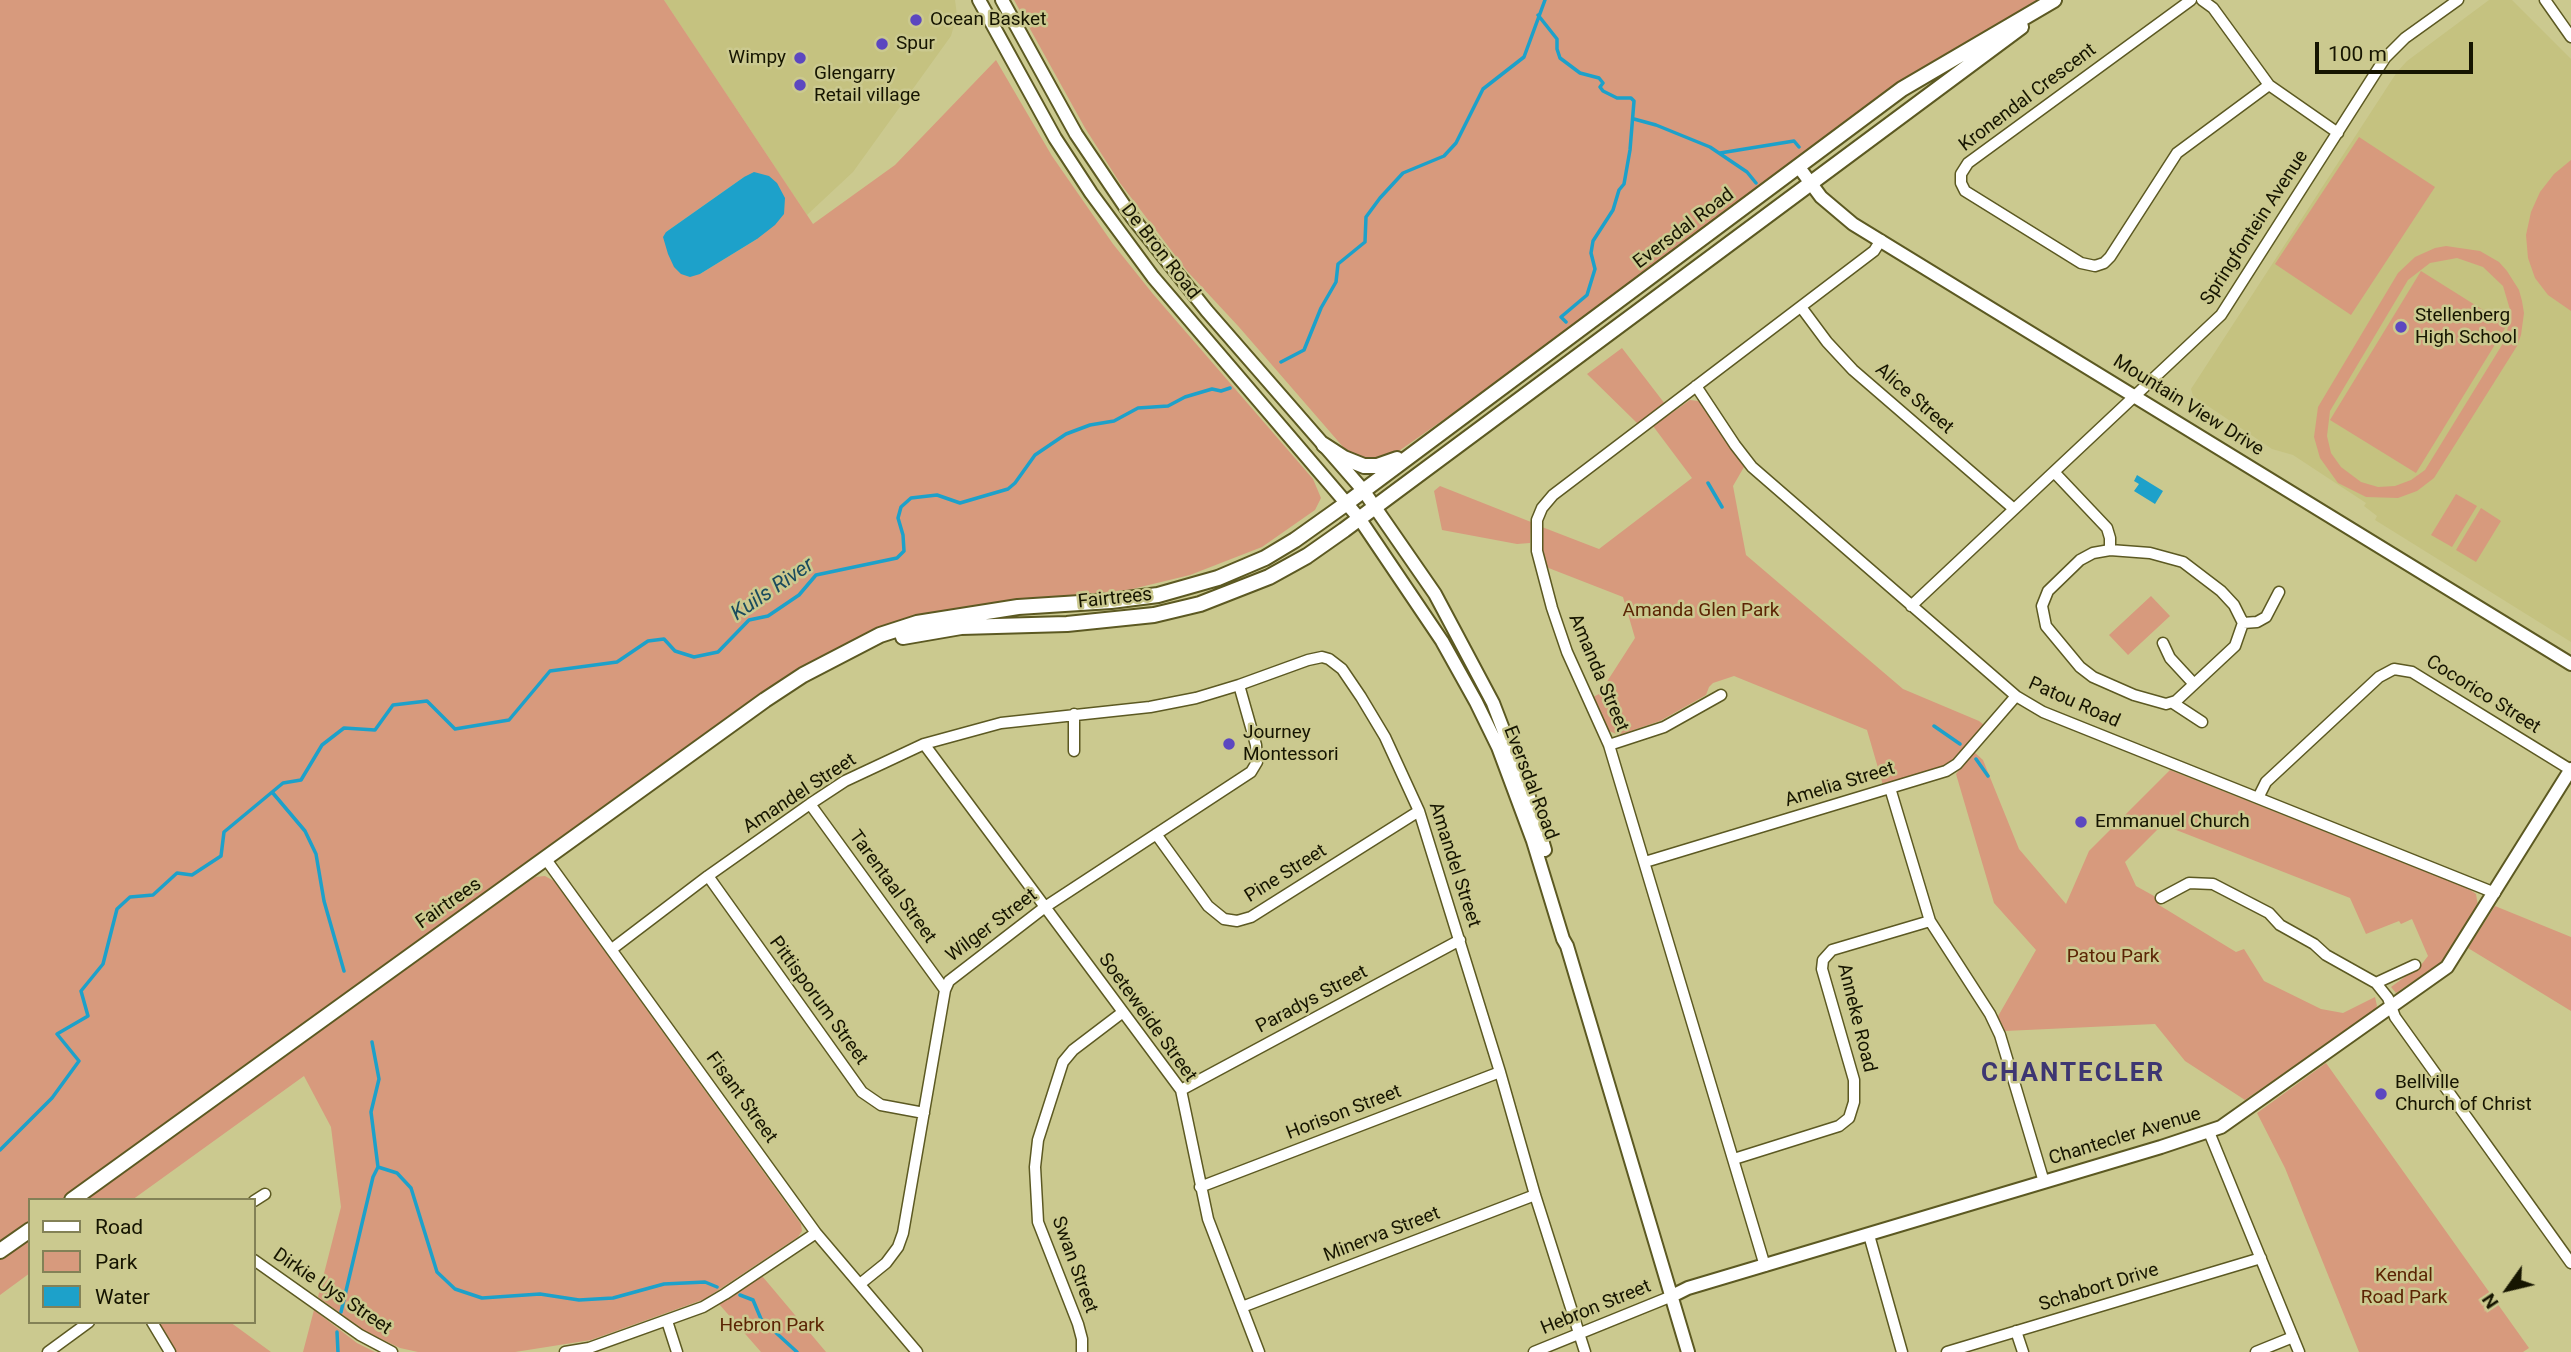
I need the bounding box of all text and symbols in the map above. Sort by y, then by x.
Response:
place label: Ocean Basket [930,9,1046,31]
marker: Ocean Basket [908,12,924,28]
scale bar [2319,28,2476,72]
place label: Spur [896,33,935,55]
marker: Spur [874,36,890,52]
street label: Kronendal Crescent [1955,39,2101,157]
text: 100 m [2328,42,2387,66]
place label: Wimpy [728,47,786,69]
marker: Wimpy [792,50,808,66]
place label: Glengarry Retail village [814,63,920,107]
marker: Glengarry Retail village [792,77,808,93]
street label: Springfontein Avenue [2196,146,2314,310]
street label: Eversdal Road [1629,184,1739,274]
street label: De Bron Road [1116,200,1204,304]
place label: Stellenberg High School [2415,305,2517,349]
marker: Stellenberg High School [2393,319,2409,335]
street label: Mountain View Drive [2109,350,2267,462]
street label: Alice Street [1870,359,1958,439]
water label: Kuils River [727,553,819,627]
street label: Fairtrees [1077,584,1153,614]
park label: Amanda Glen Park [1623,600,1779,622]
street label: Amanda Street [1563,611,1633,735]
street label: Cocorico Street [2422,651,2544,739]
street label: Patou Road [2025,673,2123,733]
place label: Journey Montessori [1243,722,1339,766]
street label: Eversdal Road [1498,723,1562,843]
marker: Journey Montessori [1221,736,1237,752]
street label: Amandel Street [739,749,861,839]
street label: Amelia Street [1782,757,1898,813]
street label: Amandel Street [1423,800,1485,930]
place label: Emmanuel Church [2095,811,2250,833]
marker: Emmanuel Church [2073,814,2089,830]
street label: Tarentaal Street [843,826,941,948]
street label: Pine Street [1241,840,1331,908]
street label: Fairtrees [412,873,486,935]
street label: Wilger Street [942,884,1042,968]
street label: Pittisporum Street [764,932,872,1070]
park label: Patou Park [2067,946,2159,968]
street label: Soeteweide Street [1093,949,1201,1087]
street label: Paradys Street [1252,961,1372,1039]
street label: Anneke Road [1831,961,1881,1075]
street label: Fisant Street [700,1048,782,1148]
district label: CHANTECLER [1982,1058,2164,1090]
place label: Bellville Church of Christ [2395,1072,2532,1116]
street label: Horison Street [1283,1081,1405,1145]
marker: Bellville Church of Christ [2373,1086,2389,1102]
street label: Chantecler Avenue [2046,1103,2204,1171]
legend [28,1198,256,1324]
street label: Minerva Street [1321,1202,1443,1268]
street label: Swan Street [1046,1214,1102,1316]
text: Road [95,1215,143,1239]
street label: Dirkie Uys Street [268,1244,396,1340]
text: Park [95,1250,137,1274]
north arrow [2473,1254,2543,1324]
street label: Schabort Drive [2036,1259,2162,1317]
park label: Kendal Road Park [2361,1265,2447,1309]
street label: Hebron Street [1538,1276,1654,1340]
text: Water [95,1285,150,1309]
text: N [2477,1289,2503,1313]
park label: Hebron Park [720,1315,824,1337]

